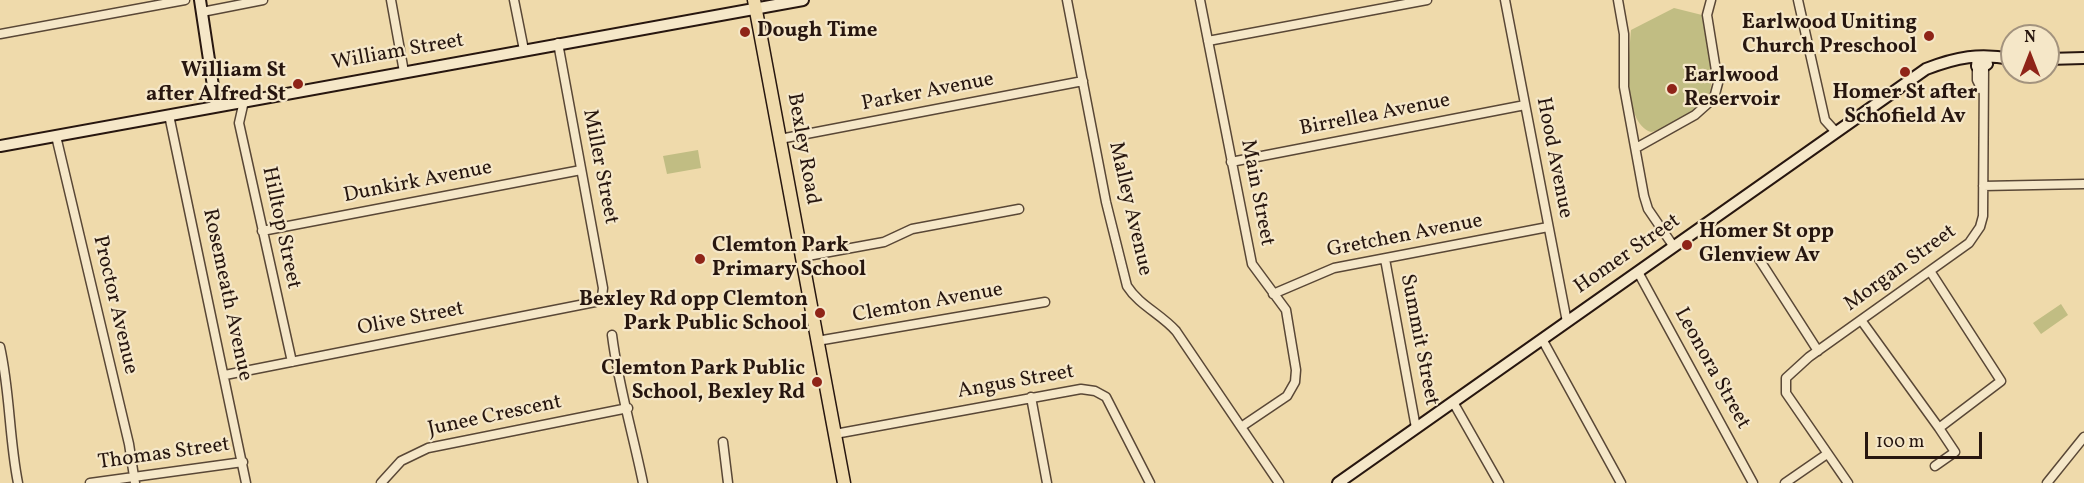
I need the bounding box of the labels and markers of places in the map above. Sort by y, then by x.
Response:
place label: Earlwood Uniting Church Preschool [1742,11,1917,61]
place label: Dough Time [757,19,878,45]
marker: Dough Time [738,25,752,39]
marker: Earlwood Uniting Church Preschool [1922,29,1936,43]
place label: William St after Alfred St [146,59,286,109]
place label: Earlwood Reservoir [1684,64,1780,114]
marker: Homer St after Schofield Av [1898,65,1912,79]
marker: William St after Alfred St [291,77,305,91]
place label: Homer St after Schofield Av [1832,81,1978,131]
marker: Earlwood Reservoir [1665,82,1679,96]
place label: Homer St opp Glenview Av [1699,220,1834,270]
place label: Clemton Park Primary School [712,234,866,284]
marker: Homer St opp Glenview Av [1680,238,1694,252]
marker: Clemton Park Primary School [693,252,707,266]
place label: Bexley Rd opp Clemton Park Public School [579,288,808,338]
marker: Bexley Rd opp Clemton Park Public School [813,306,827,320]
place label: Clemton Park Public School, Bexley Rd [601,357,805,407]
marker: Clemton Park Public School, Bexley Rd [810,375,824,389]

